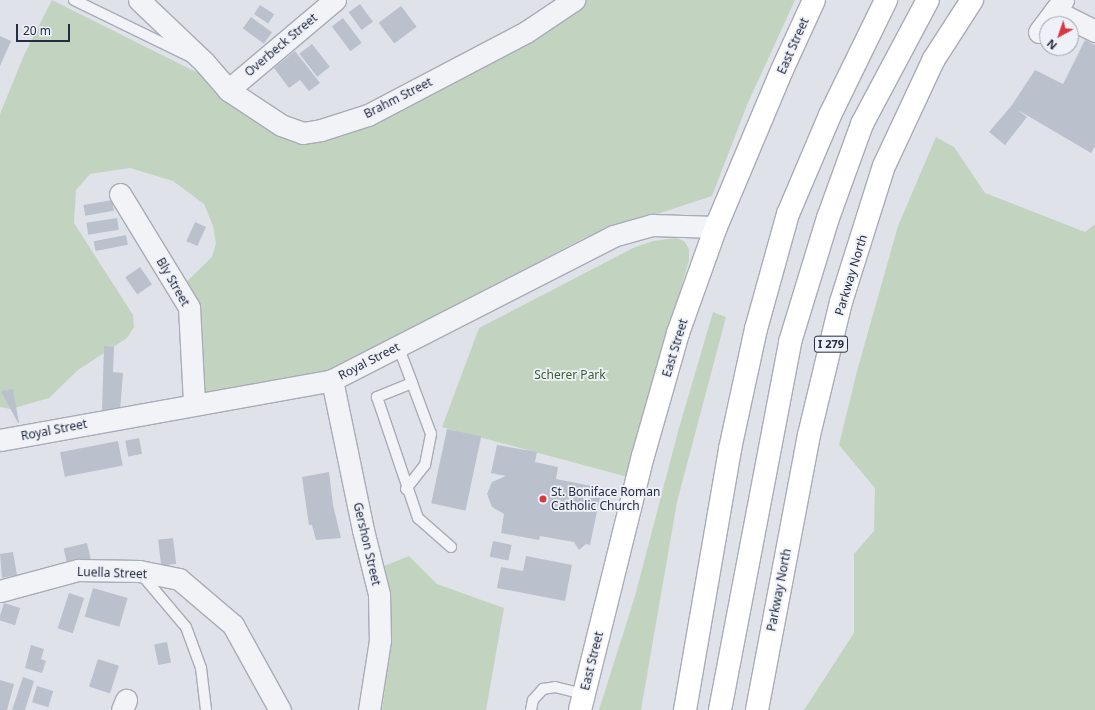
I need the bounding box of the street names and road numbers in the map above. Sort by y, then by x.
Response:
street label: Overbeck Street [242,11,320,79]
street label: East Street [774,16,812,76]
street label: Brahm Street [362,75,434,121]
street label: Parkway North [832,233,870,317]
street label: Bly Street [153,255,193,309]
street label: East Street [659,317,691,379]
road number: I 279 [813,335,849,353]
street label: Royal Street [336,339,402,383]
street label: Royal Street [20,417,88,443]
street label: Gershon Street [350,501,384,587]
street label: Parkway North [764,547,794,633]
street label: Luella Street [77,565,147,581]
street label: East Street [578,630,606,692]

